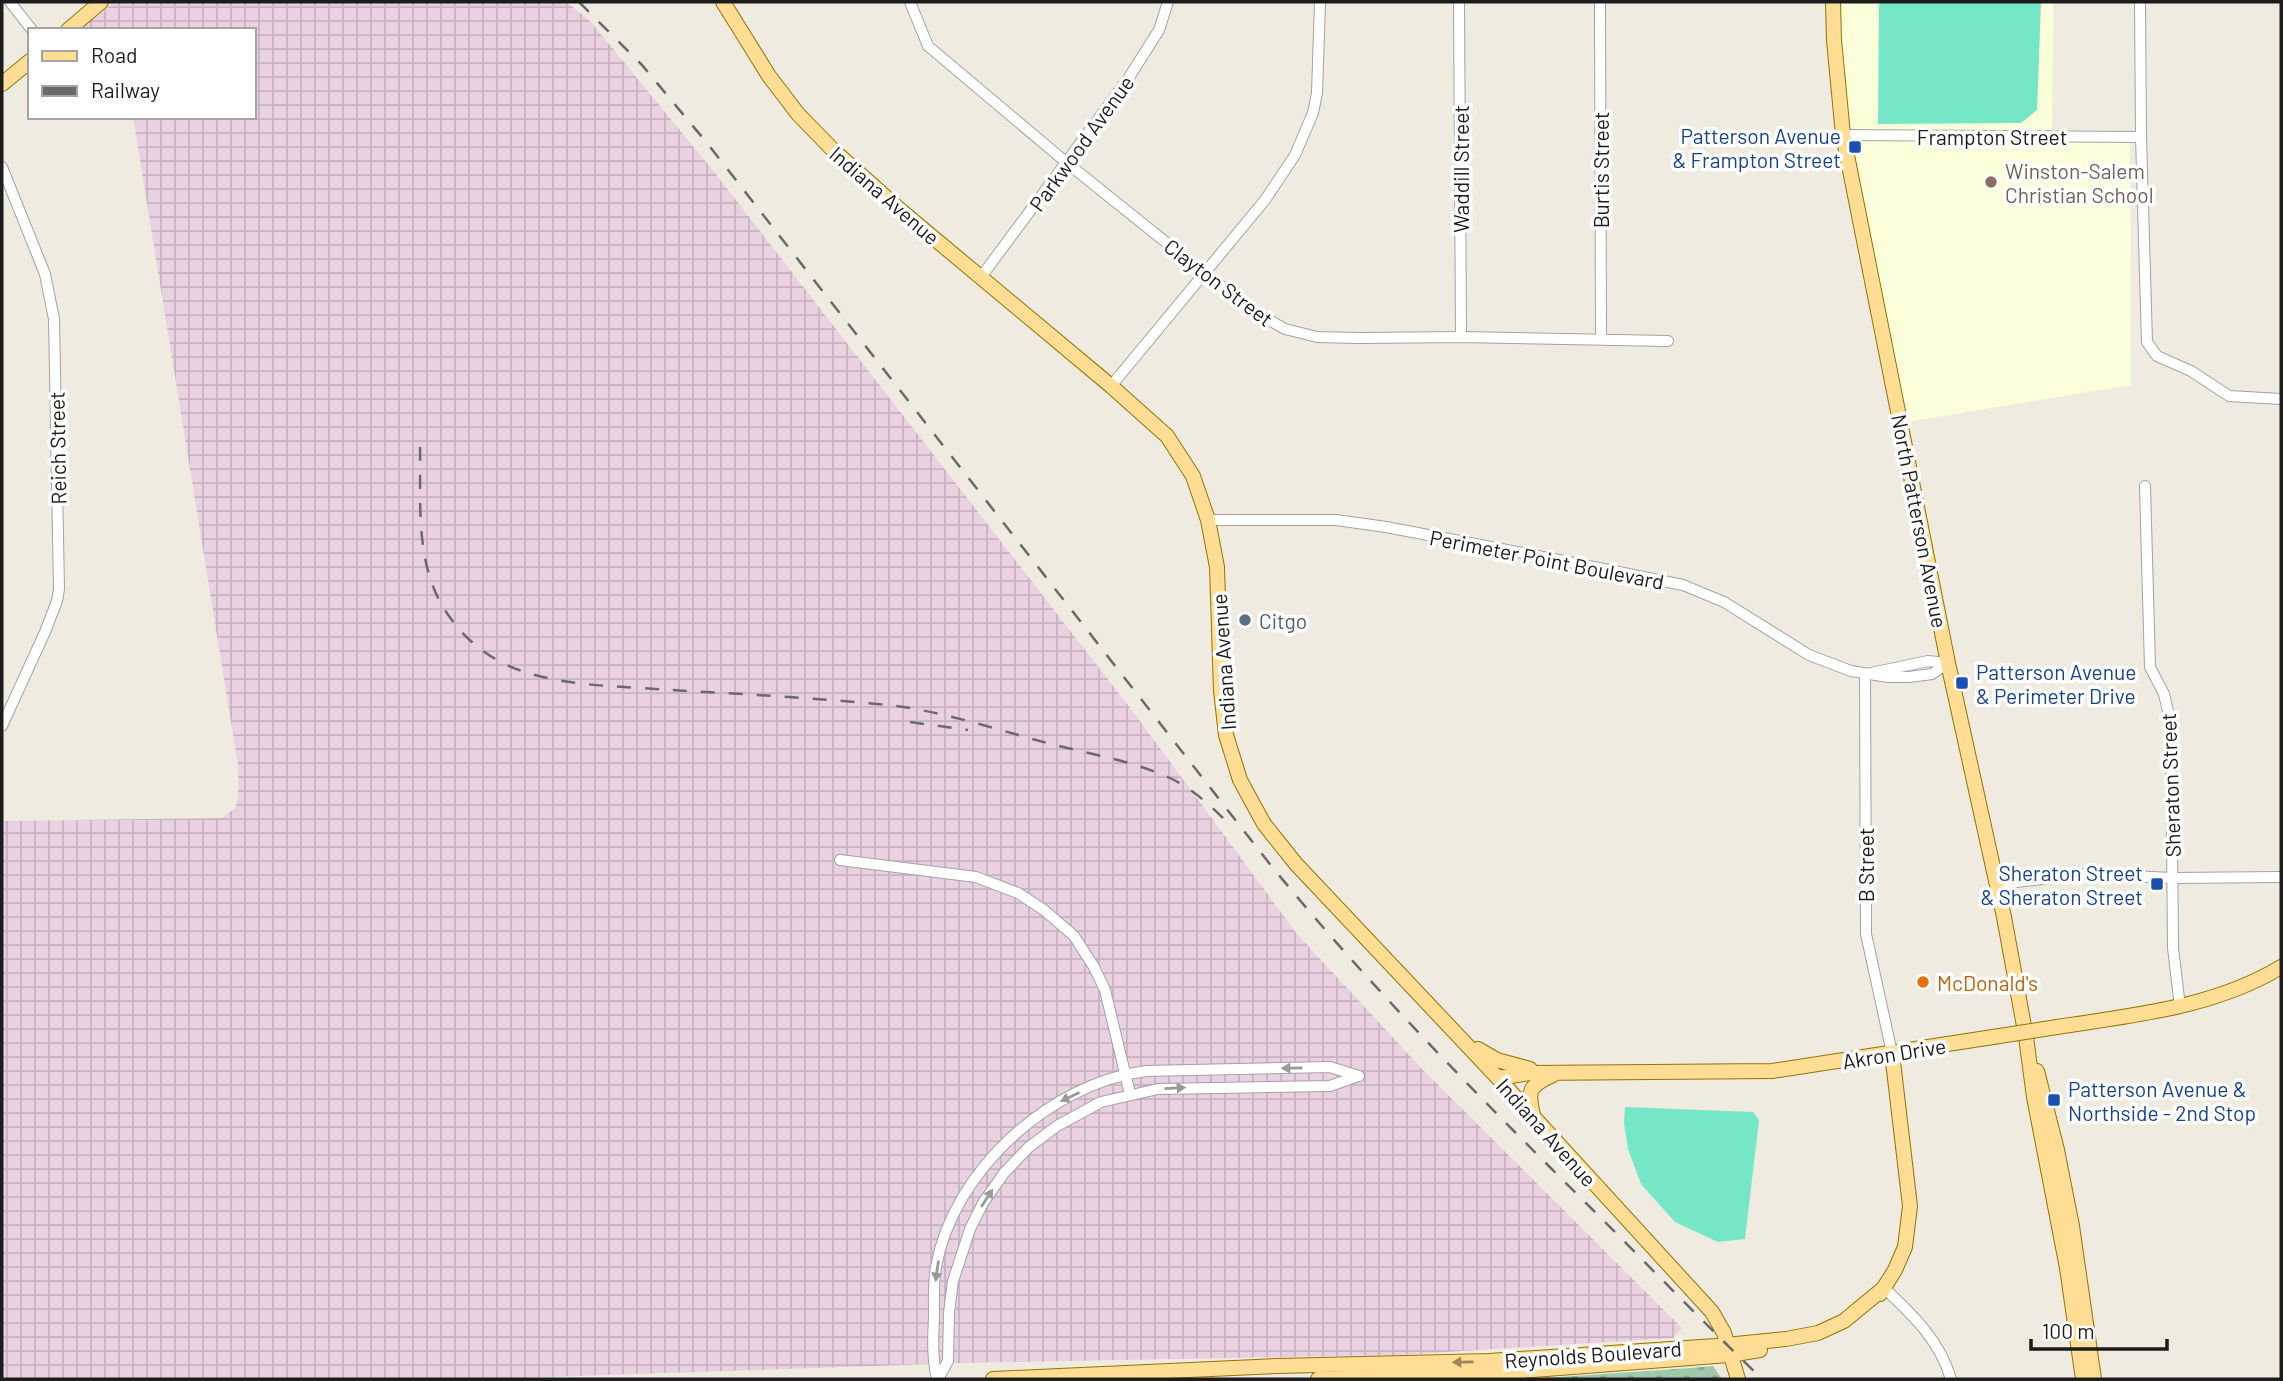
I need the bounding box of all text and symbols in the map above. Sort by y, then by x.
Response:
legend [28,28,256,119]
text: Road [91,42,137,67]
street label: Parkwood Avenue [1023,70,1139,216]
text: Railway [91,77,160,102]
street label: Waddill Street [1448,105,1473,233]
street label: Burtis Street [1588,112,1613,228]
place label: Patterson Avenue & Frampton Street [1672,123,1841,172]
street label: Frampton Street [1917,124,2067,149]
marker: Patterson Avenue & Frampton Street [1847,139,1863,155]
street label: Indiana Avenue [825,141,945,249]
place label: Winston-Salem Christian School [2005,158,2153,207]
marker: Winston-Salem Christian School [1983,174,1999,190]
street label: Clayton Street [1160,233,1278,331]
street label: Reich Street [44,391,70,505]
street label: North Patterson Avenue [1887,412,1953,630]
street label: Perimeter Point Boulevard [1428,524,1666,594]
street label: Indiana Avenue [1206,593,1240,731]
place label: Citgo [1259,608,1307,633]
marker: Citgo [1237,612,1253,628]
place label: Patterson Avenue & Perimeter Drive [1976,659,2137,708]
marker: Patterson Avenue & Perimeter Drive [1954,675,1970,691]
street label: Sheraton Street [2155,712,2185,858]
street label: B Street [1853,828,1878,902]
place label: Sheraton Street & Sheraton Street [1980,860,2143,909]
marker: Sheraton Street & Sheraton Street [2149,876,2165,892]
place label: McDonald's [1937,970,2038,995]
marker: McDonald's [1915,974,1931,990]
street label: Akron Drive [1840,1032,1948,1074]
one-way arrow [1281,1062,1303,1074]
street label: Indiana Avenue [1492,1073,1602,1191]
place label: Patterson Avenue & Northside - 2nd Stop [2068,1076,2256,1125]
one-way arrow [1165,1082,1187,1093]
one-way arrow [1060,1092,1080,1103]
marker: Patterson Avenue & Northside - 2nd Stop [2046,1092,2062,1108]
one-way arrow [981,1188,994,1208]
one-way arrow [931,1260,942,1282]
scale bar [2031,1308,2168,1352]
text: 100 m [2042,1318,2095,1343]
street label: Reynolds Boulevard [1503,1335,1683,1373]
one-way arrow [1452,1356,1474,1367]

